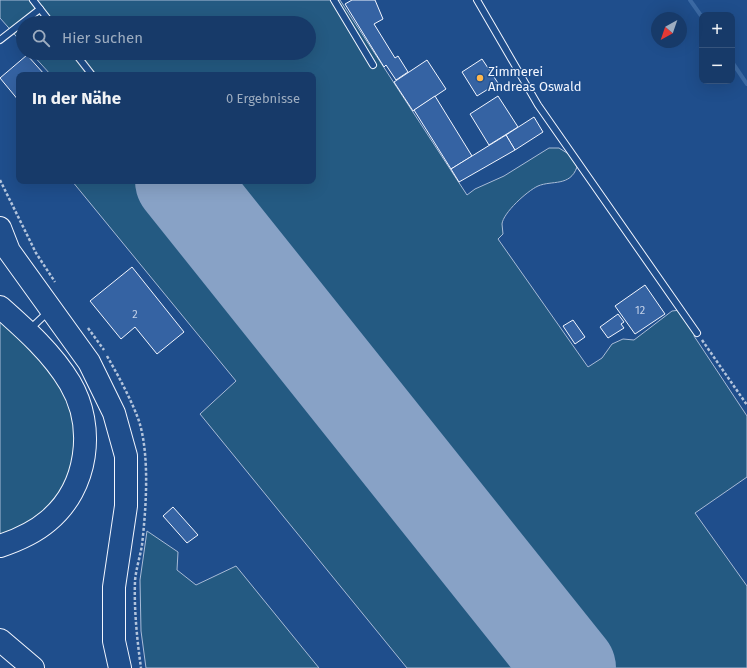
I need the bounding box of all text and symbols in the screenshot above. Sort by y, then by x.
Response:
north arrow [651,12,687,48]
map controls [699,12,735,84]
button: + [699,12,735,48]
search box [16,16,316,60]
icon: search [30,27,52,49]
text: Hier suchen [62,29,143,47]
button: − [699,48,735,84]
place label: Zimmerei Andreas Oswald [488,64,581,94]
marker: Zimmerei Andreas Oswald [475,73,485,83]
text: In der Nähe [32,88,121,109]
text: 0 Ergebnisse [226,91,300,106]
house number: 12 [635,304,645,317]
house number: 2 [132,308,138,321]

